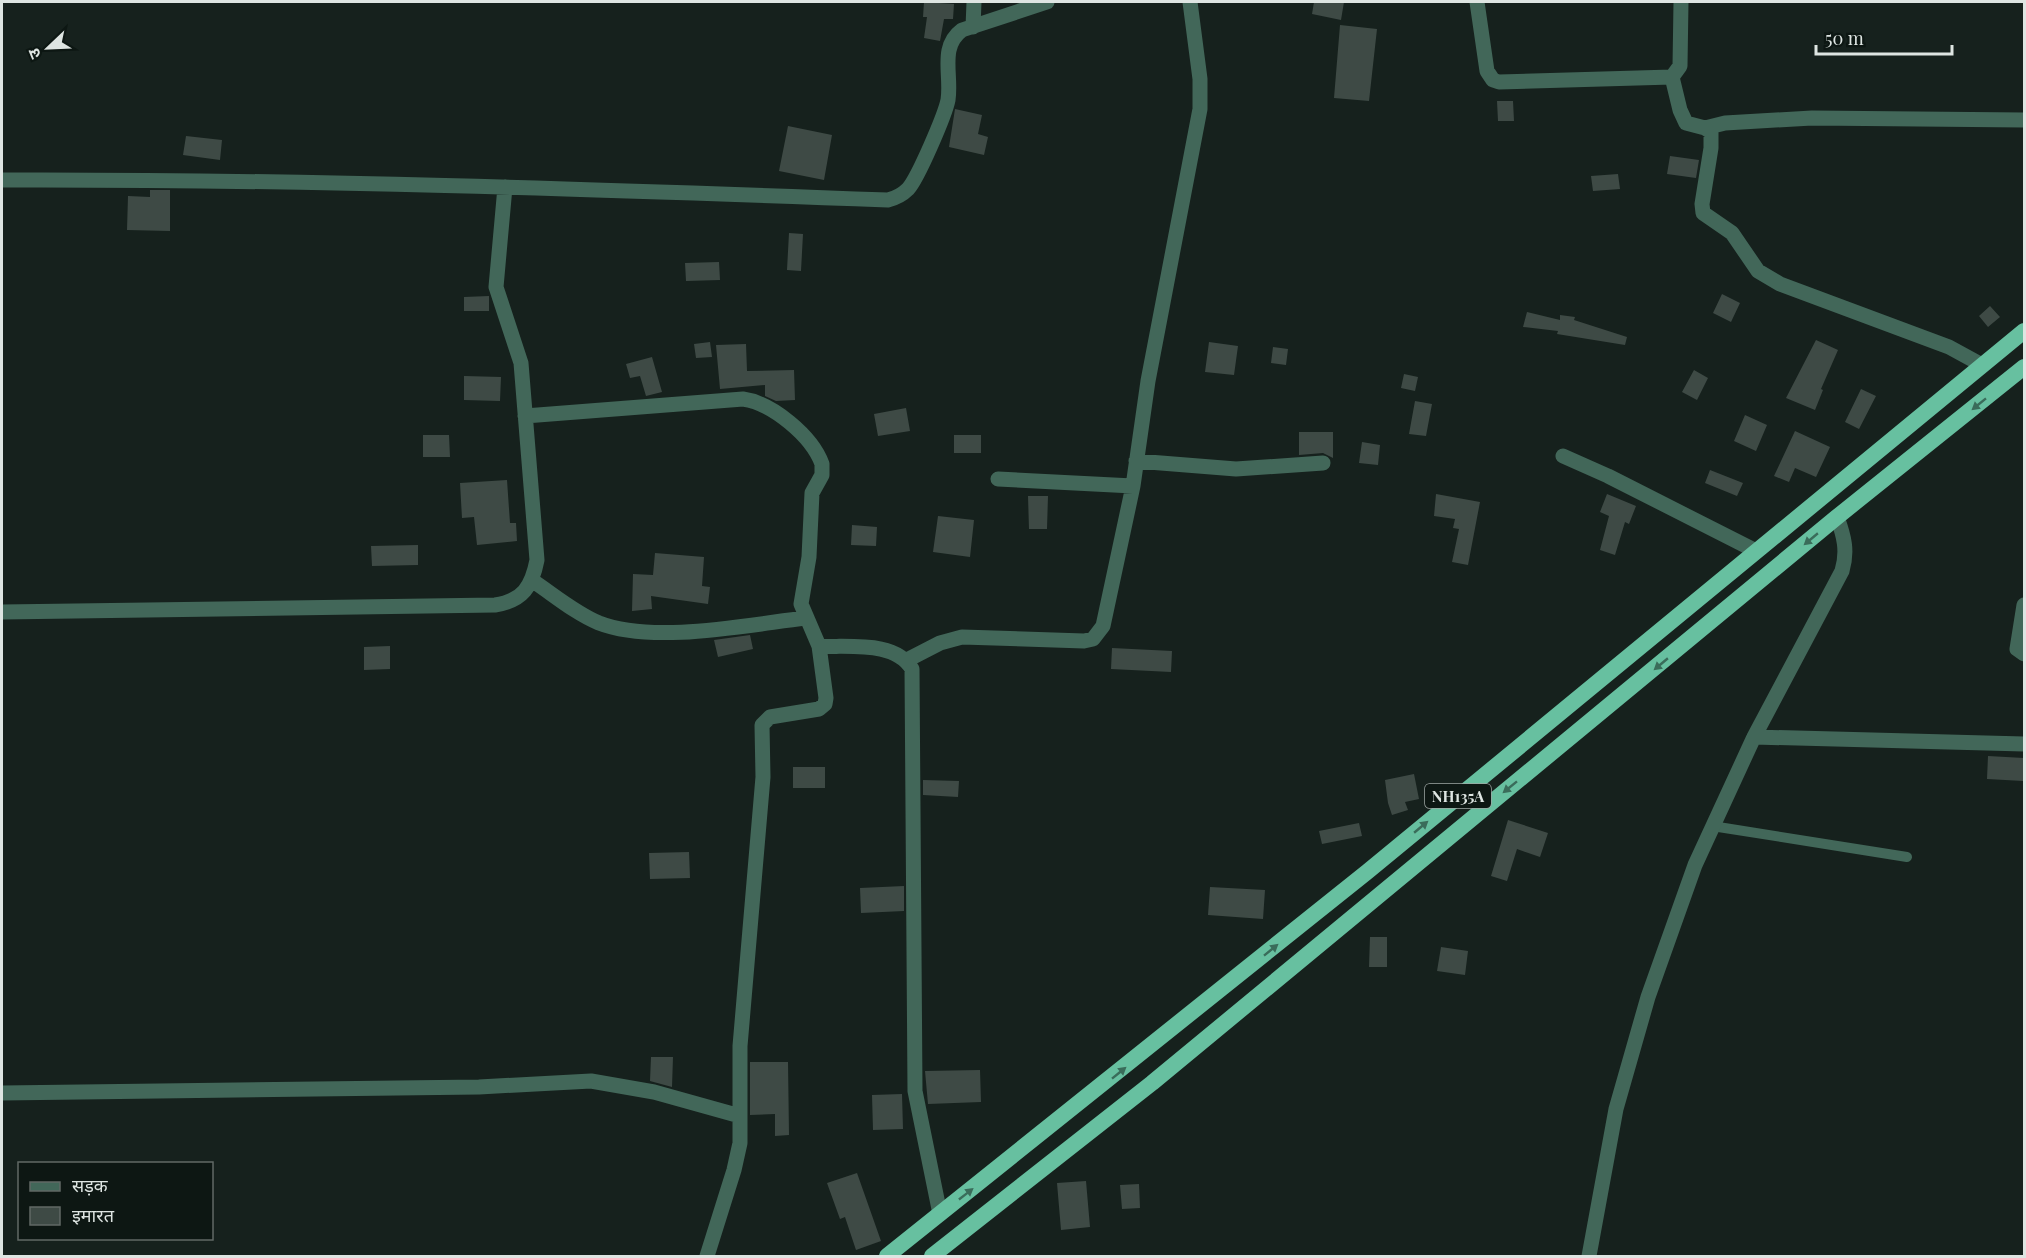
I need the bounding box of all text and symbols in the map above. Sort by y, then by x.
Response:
north arrow [18,18,78,78]
scale bar [1816,18,1952,56]
text: 50 m [1825,26,1864,50]
text: उ [22,45,45,62]
one-way arrow [1971,397,1987,410]
one-way arrow [1804,532,1819,545]
one-way arrow [1653,657,1669,670]
one-way arrow [1502,781,1518,794]
road number: NH135A [1425,784,1491,808]
one-way arrow [1413,820,1429,833]
one-way arrow [1263,945,1278,957]
one-way arrow [1111,1066,1127,1079]
legend [18,1162,213,1240]
text: सड़क [72,1173,109,1197]
one-way arrow [958,1188,973,1200]
text: इमारत [72,1203,115,1227]

